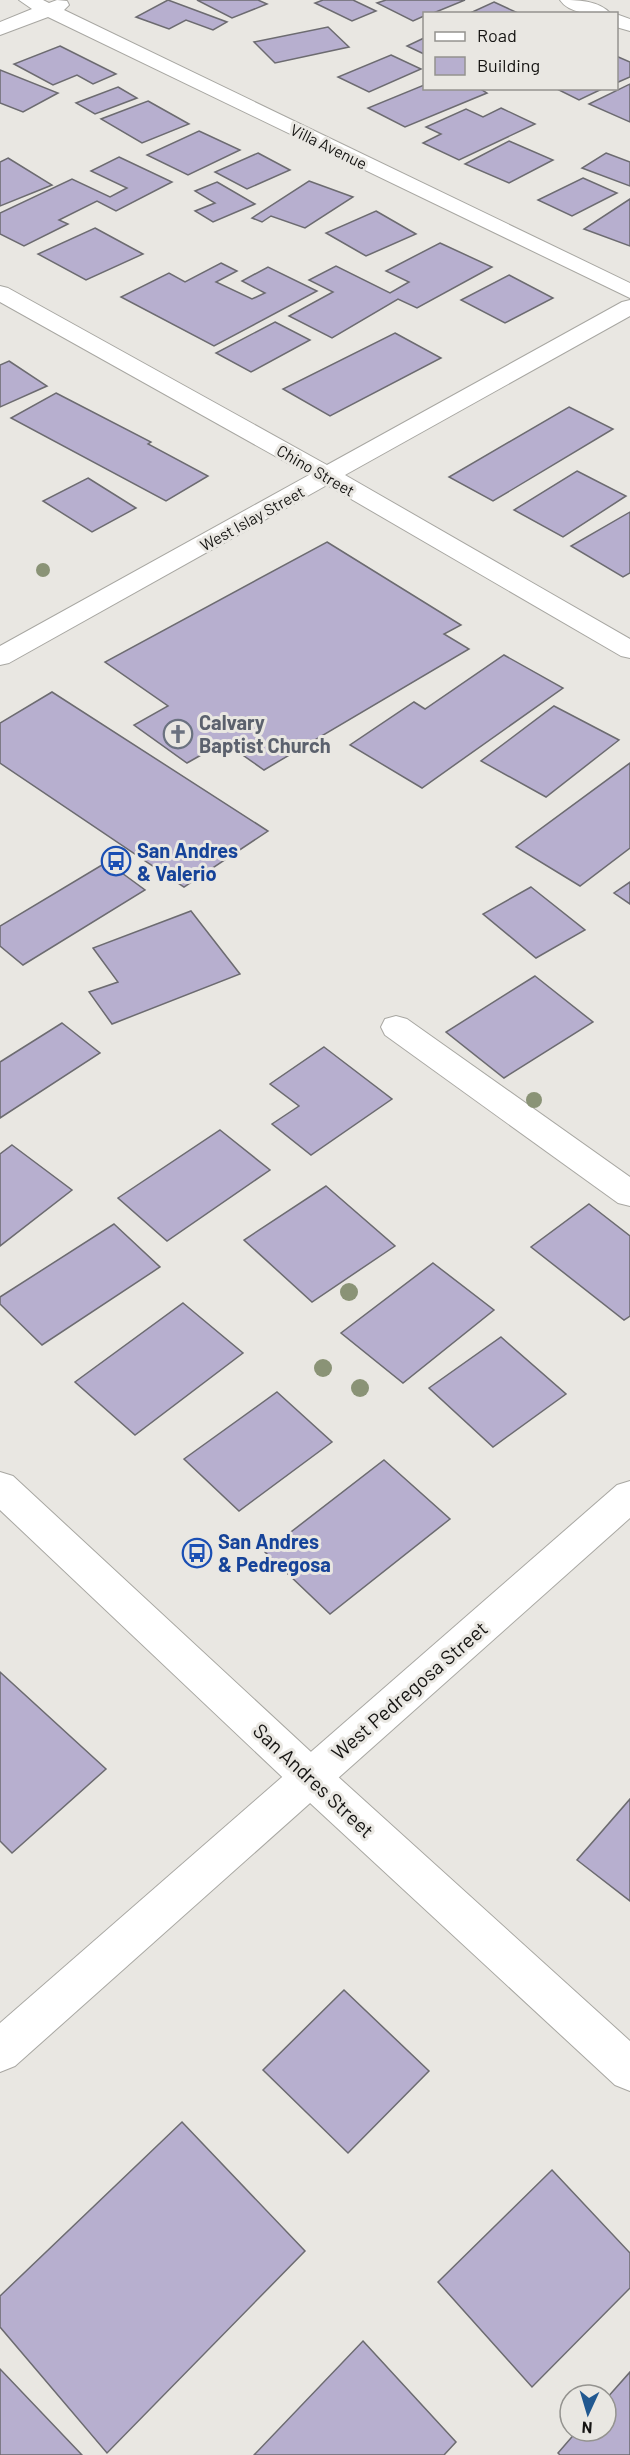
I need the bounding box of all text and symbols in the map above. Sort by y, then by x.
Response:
legend [423,12,618,90]
text: Road [477,24,517,46]
text: Building [477,54,540,76]
street label: Villa Avenue [287,119,371,173]
street label: Chino Street [274,440,358,500]
street label: West Islay Street [197,482,307,554]
place label: Calvary Baptist Church [199,710,331,757]
church icon: Calvary Baptist Church [162,718,194,750]
place label: San Andres & Valerio [137,838,238,885]
bus stop icon: San Andres & Valerio [100,845,132,877]
place label: San Andres & Pedregosa [218,1529,331,1576]
bus stop icon: San Andres & Pedregosa [181,1537,213,1569]
street label: West Pedregosa Street [326,1616,492,1764]
street label: San Andres Street [249,1718,379,1842]
north arrow [558,2383,618,2443]
text: N [581,2419,593,2438]

